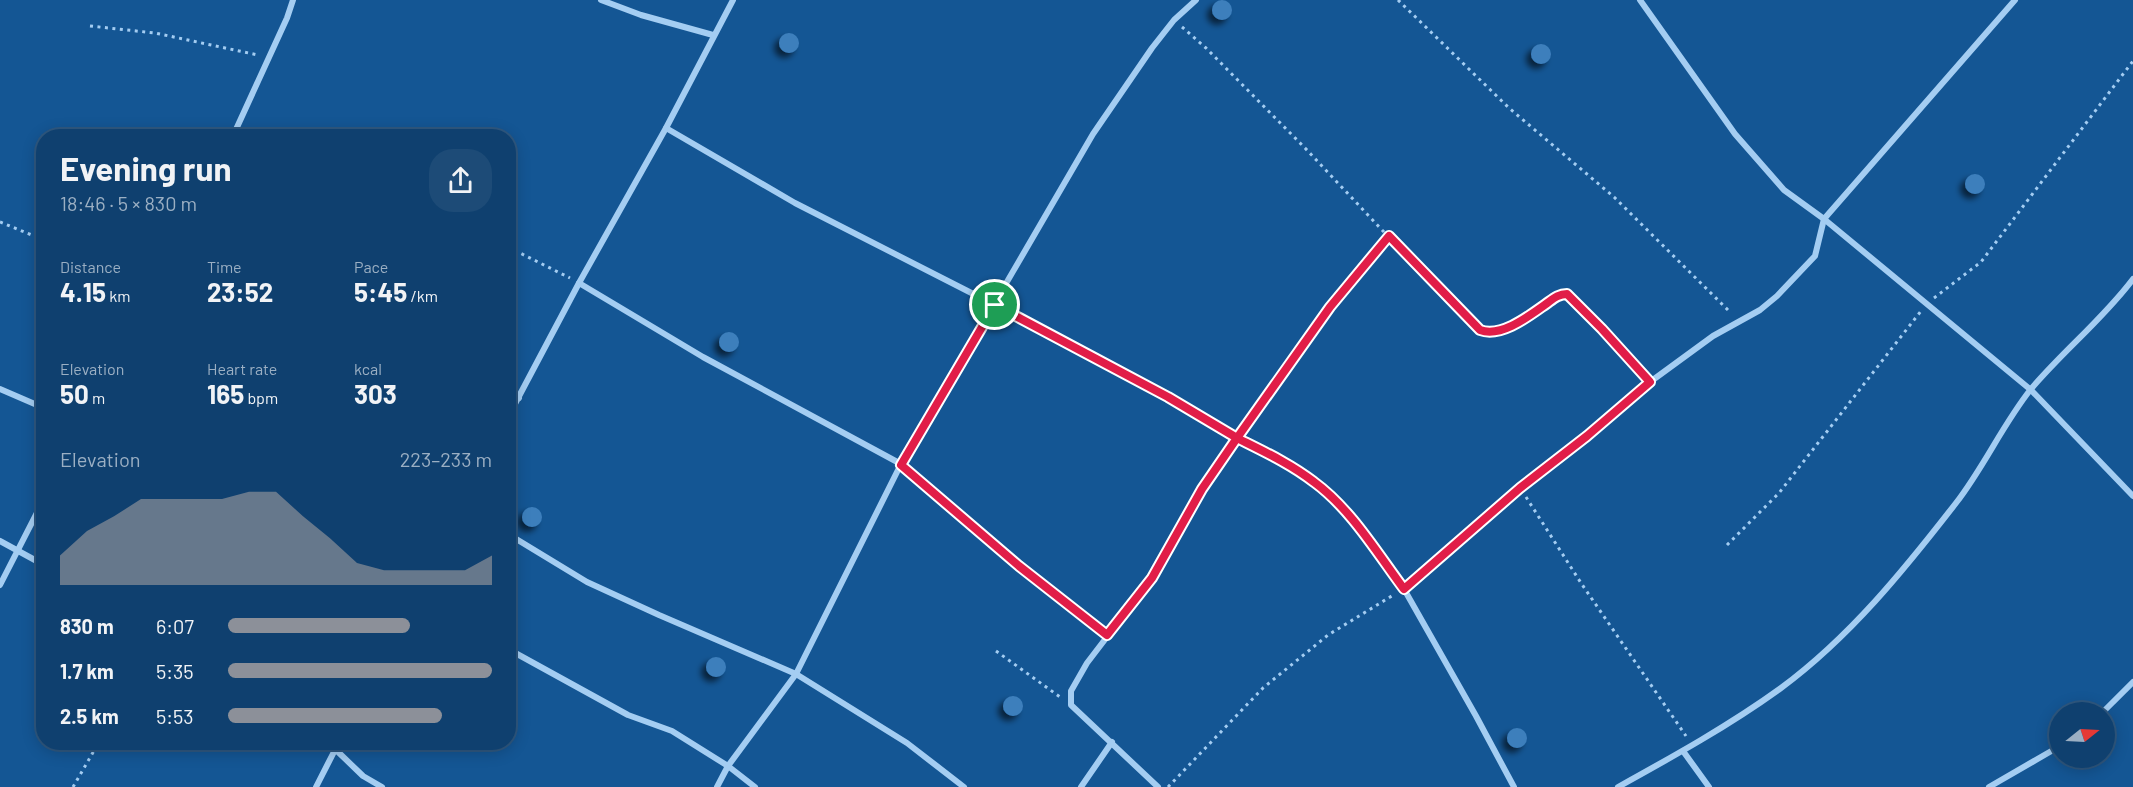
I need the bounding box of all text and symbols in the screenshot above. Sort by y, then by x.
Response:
text: Evening run [60,148,232,188]
button: share [429,149,492,212]
text: 18:46 · 5 × 830 m [60,191,197,215]
text: Distance [60,257,121,276]
text: Time [207,257,242,276]
text: Pace [354,257,388,276]
text: 4.15 [60,276,106,307]
text: 23:52 [207,276,273,307]
text: 5:45 [354,276,407,307]
pin [969,279,1020,330]
text: km [106,286,130,305]
text: /km [407,286,438,305]
icon: arrive [978,288,1011,321]
text: Elevation [60,359,124,378]
text: Heart rate [207,359,277,378]
text: kcal [354,359,382,378]
text: 50 [60,378,89,409]
text: 165 [207,378,244,409]
text: 303 [354,378,397,409]
text: m [89,388,105,407]
text: bpm [244,388,278,407]
text: Elevation [60,447,141,471]
text: 223–233 m [400,447,492,471]
text: 830 m [60,614,114,638]
text: 6:07 [156,614,194,638]
text: 1.7 km [60,659,114,683]
text: 5:35 [156,659,194,683]
north arrow [2049,702,2115,768]
map controls [2049,702,2115,768]
text: 2.5 km [60,704,119,728]
text: 5:53 [156,704,194,728]

